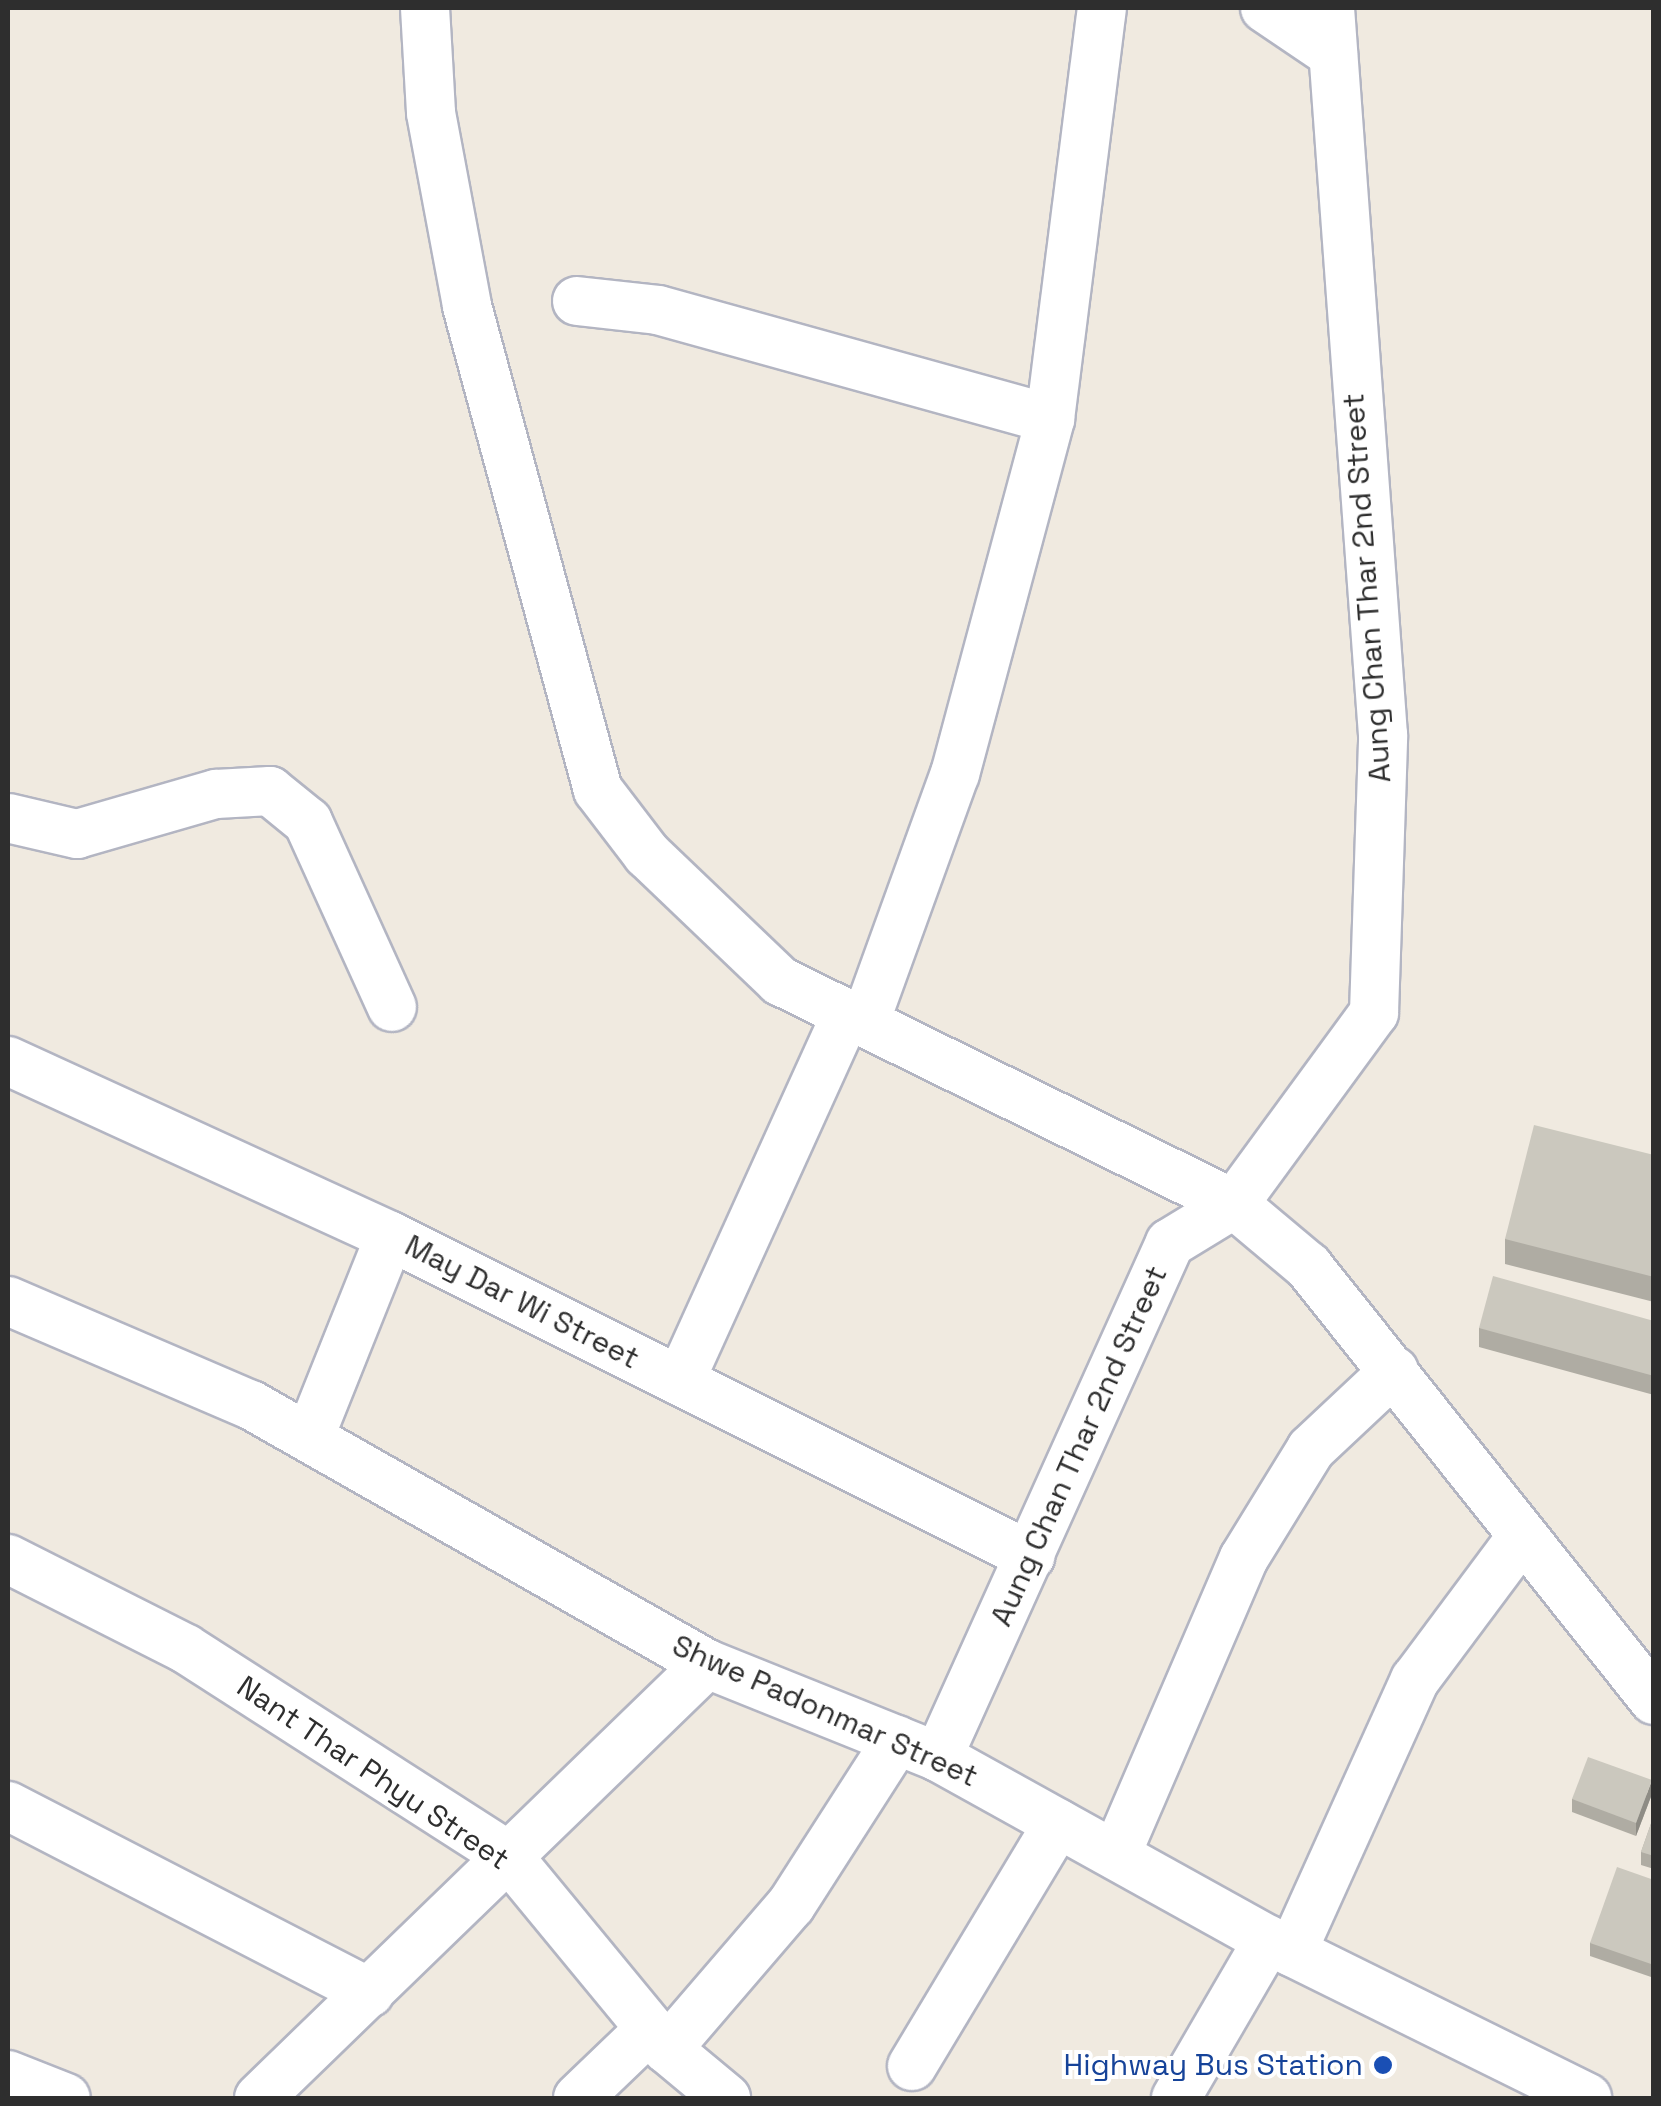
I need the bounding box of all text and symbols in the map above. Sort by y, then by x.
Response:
street label: Aung Chan Thar 2nd Street [1335,392,1399,784]
street label: May Dar Wi Street [399,1227,645,1377]
street label: Aung Chan Thar 2nd Street [983,1260,1175,1632]
street label: Shwe Padonmar Street [667,1627,983,1795]
street label: Nant Thar Phyu Street [230,1668,516,1878]
place label: Highway Bus Station [1064,2047,1363,2083]
marker: Highway Bus Station [1372,2054,1394,2076]

